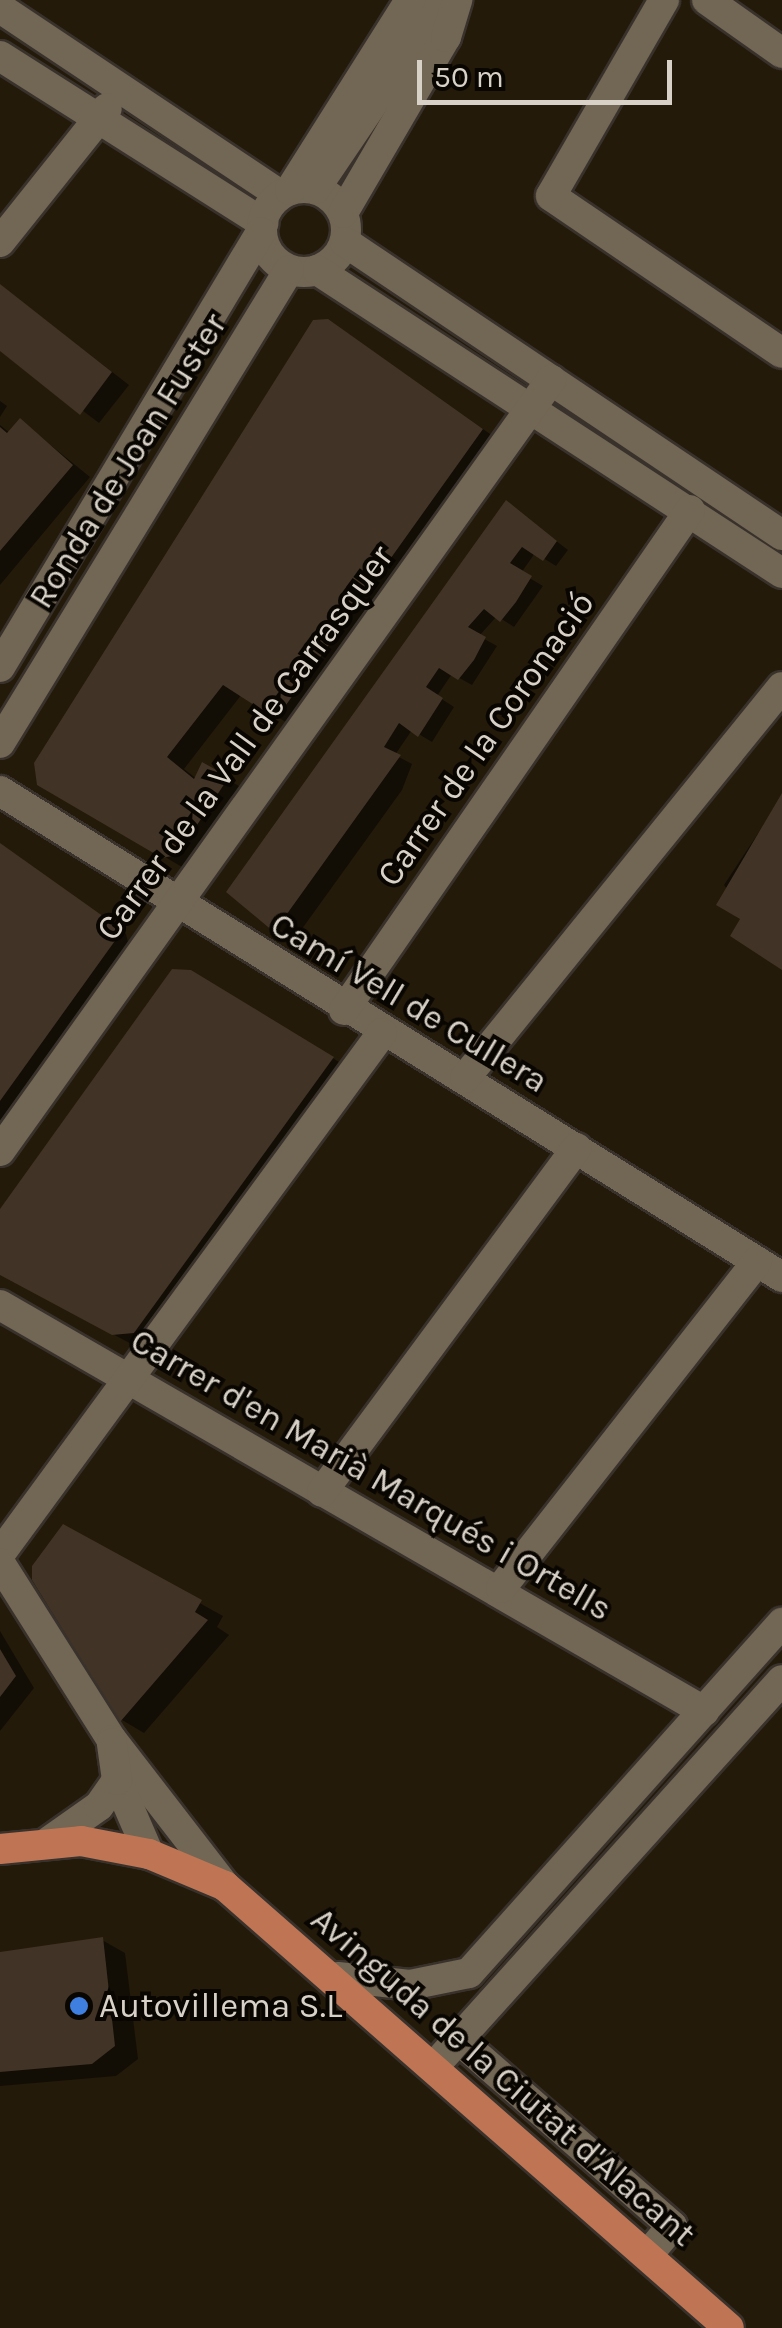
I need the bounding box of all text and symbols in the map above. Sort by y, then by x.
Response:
scale bar [422,40,677,102]
text: 50 m [434,59,504,95]
street label: Ronda de Joan Fuster [20,306,236,616]
street label: Carrer de la Vall de Carrasquer [88,537,402,949]
street label: Carrer de la Coronació [368,584,604,894]
street label: Camí Vell de Cullera [263,904,555,1102]
street label: Carrer d'en Marià Marqués i Ortells [123,1320,619,1630]
street label: Avinguda de la Ciutat d'Alacant [302,1899,704,2255]
place label: Autovillema S.L [99,1985,342,2027]
marker: Autovillema S.L [68,1995,90,2017]

